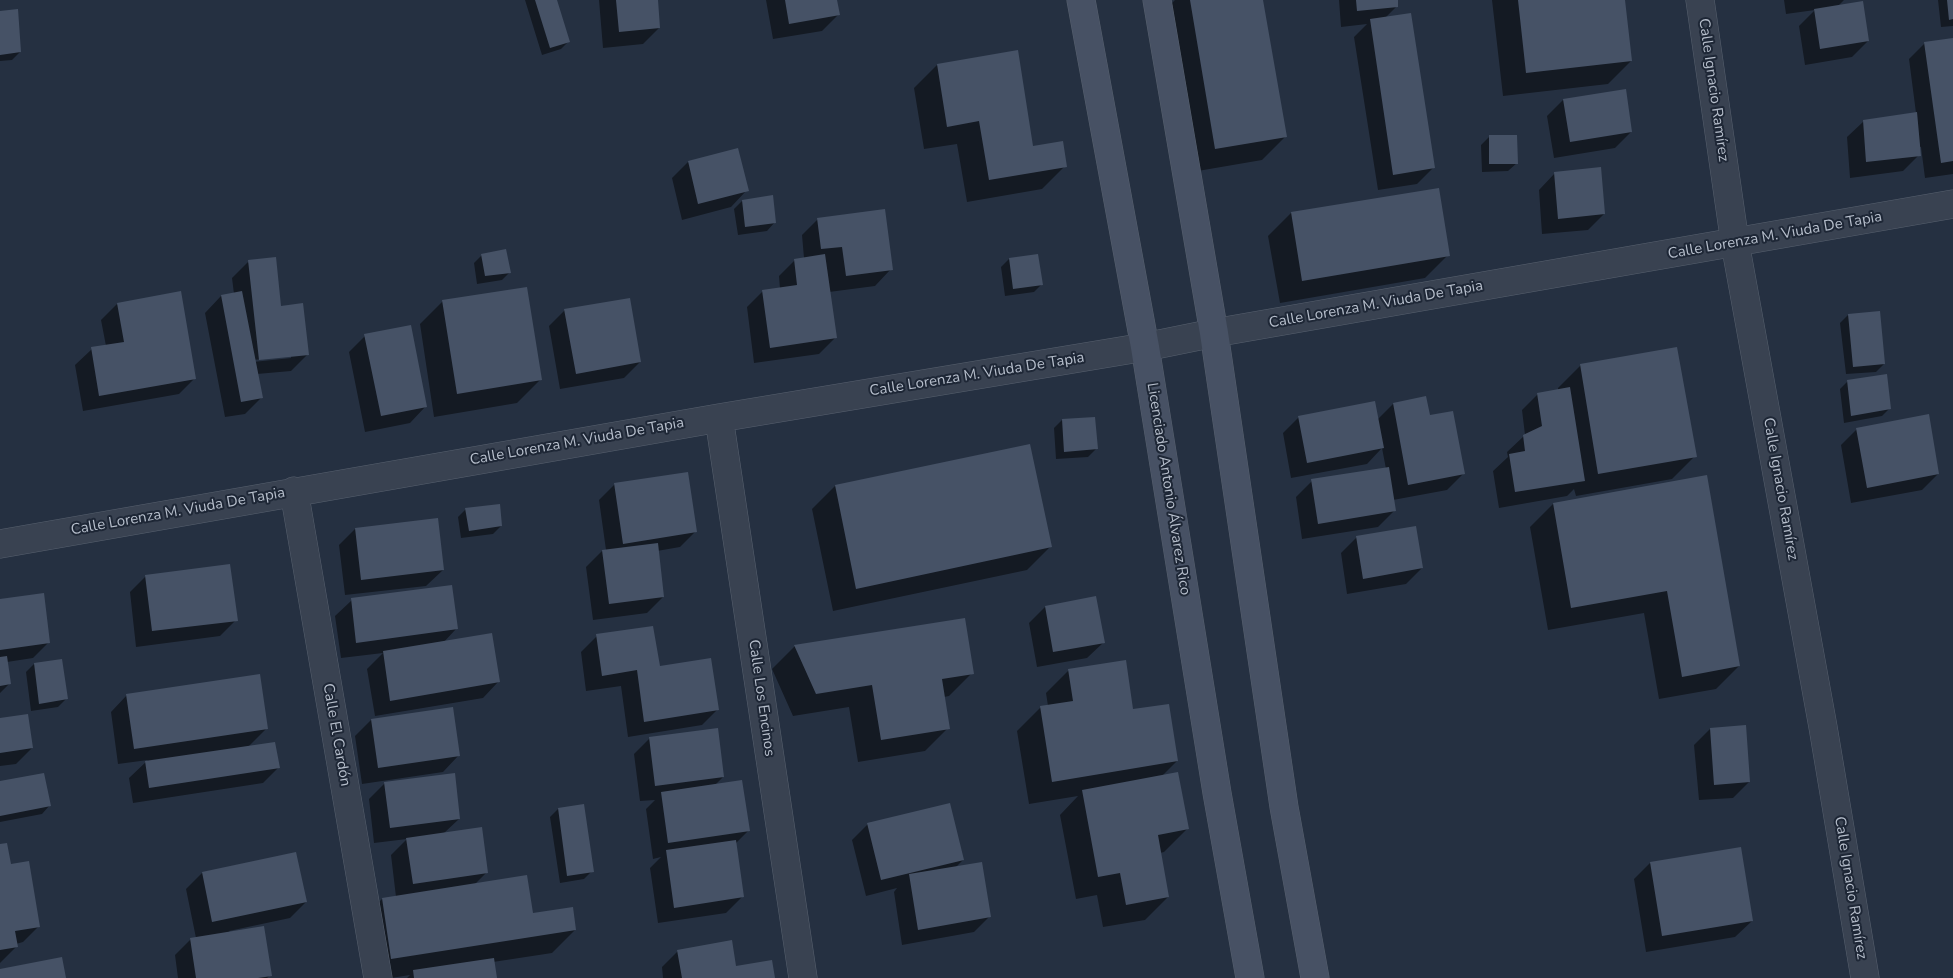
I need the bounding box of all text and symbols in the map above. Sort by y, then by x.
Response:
street label: Calle Ignacio Ramírez [1694,17,1732,163]
street label: Calle Lorenza M. Viuda De Tapia [1667,208,1883,264]
street label: Calle Lorenza M. Viuda De Tapia [1268,277,1484,333]
street label: Calle Lorenza M. Viuda De Tapia [868,349,1086,401]
street label: Licenciado Antonio Álvarez Rico [1142,382,1194,596]
street label: Calle Lorenza M. Viuda De Tapia [469,414,685,470]
street label: Calle Ignacio Ramírez [1759,416,1801,562]
street label: Calle Lorenza M. Viuda De Tapia [70,484,286,540]
street label: Calle Los Encinos [744,638,778,758]
street label: Calle El Cardón [318,682,354,788]
street label: Calle Ignacio Ramírez [1830,815,1870,961]

